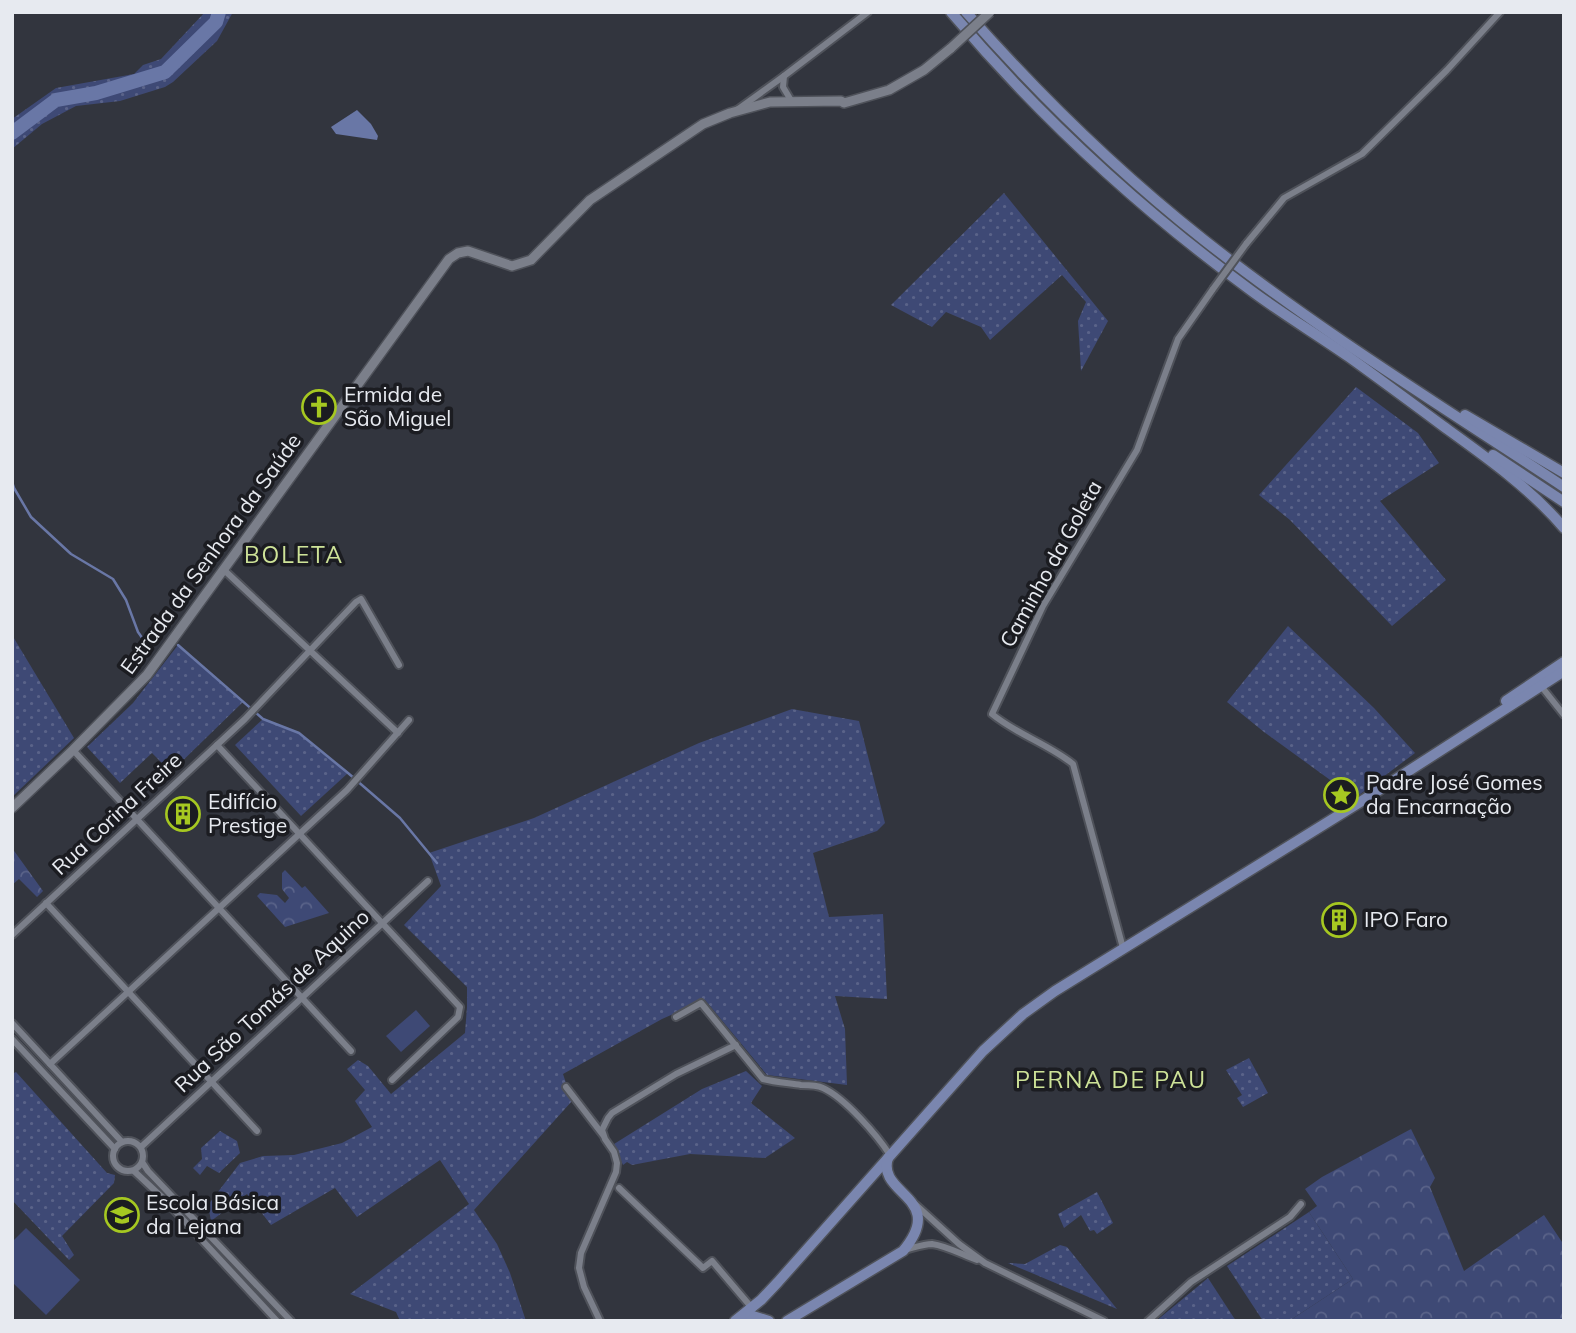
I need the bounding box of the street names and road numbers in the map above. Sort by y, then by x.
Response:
street label: Estrada da Senhora da Saúde [114,428,306,679]
street label: Caminho da Goleta [994,476,1107,651]
street label: Rua Corina Freire [46,747,187,880]
street label: Rua São Tomás de Aquino [169,903,374,1097]

